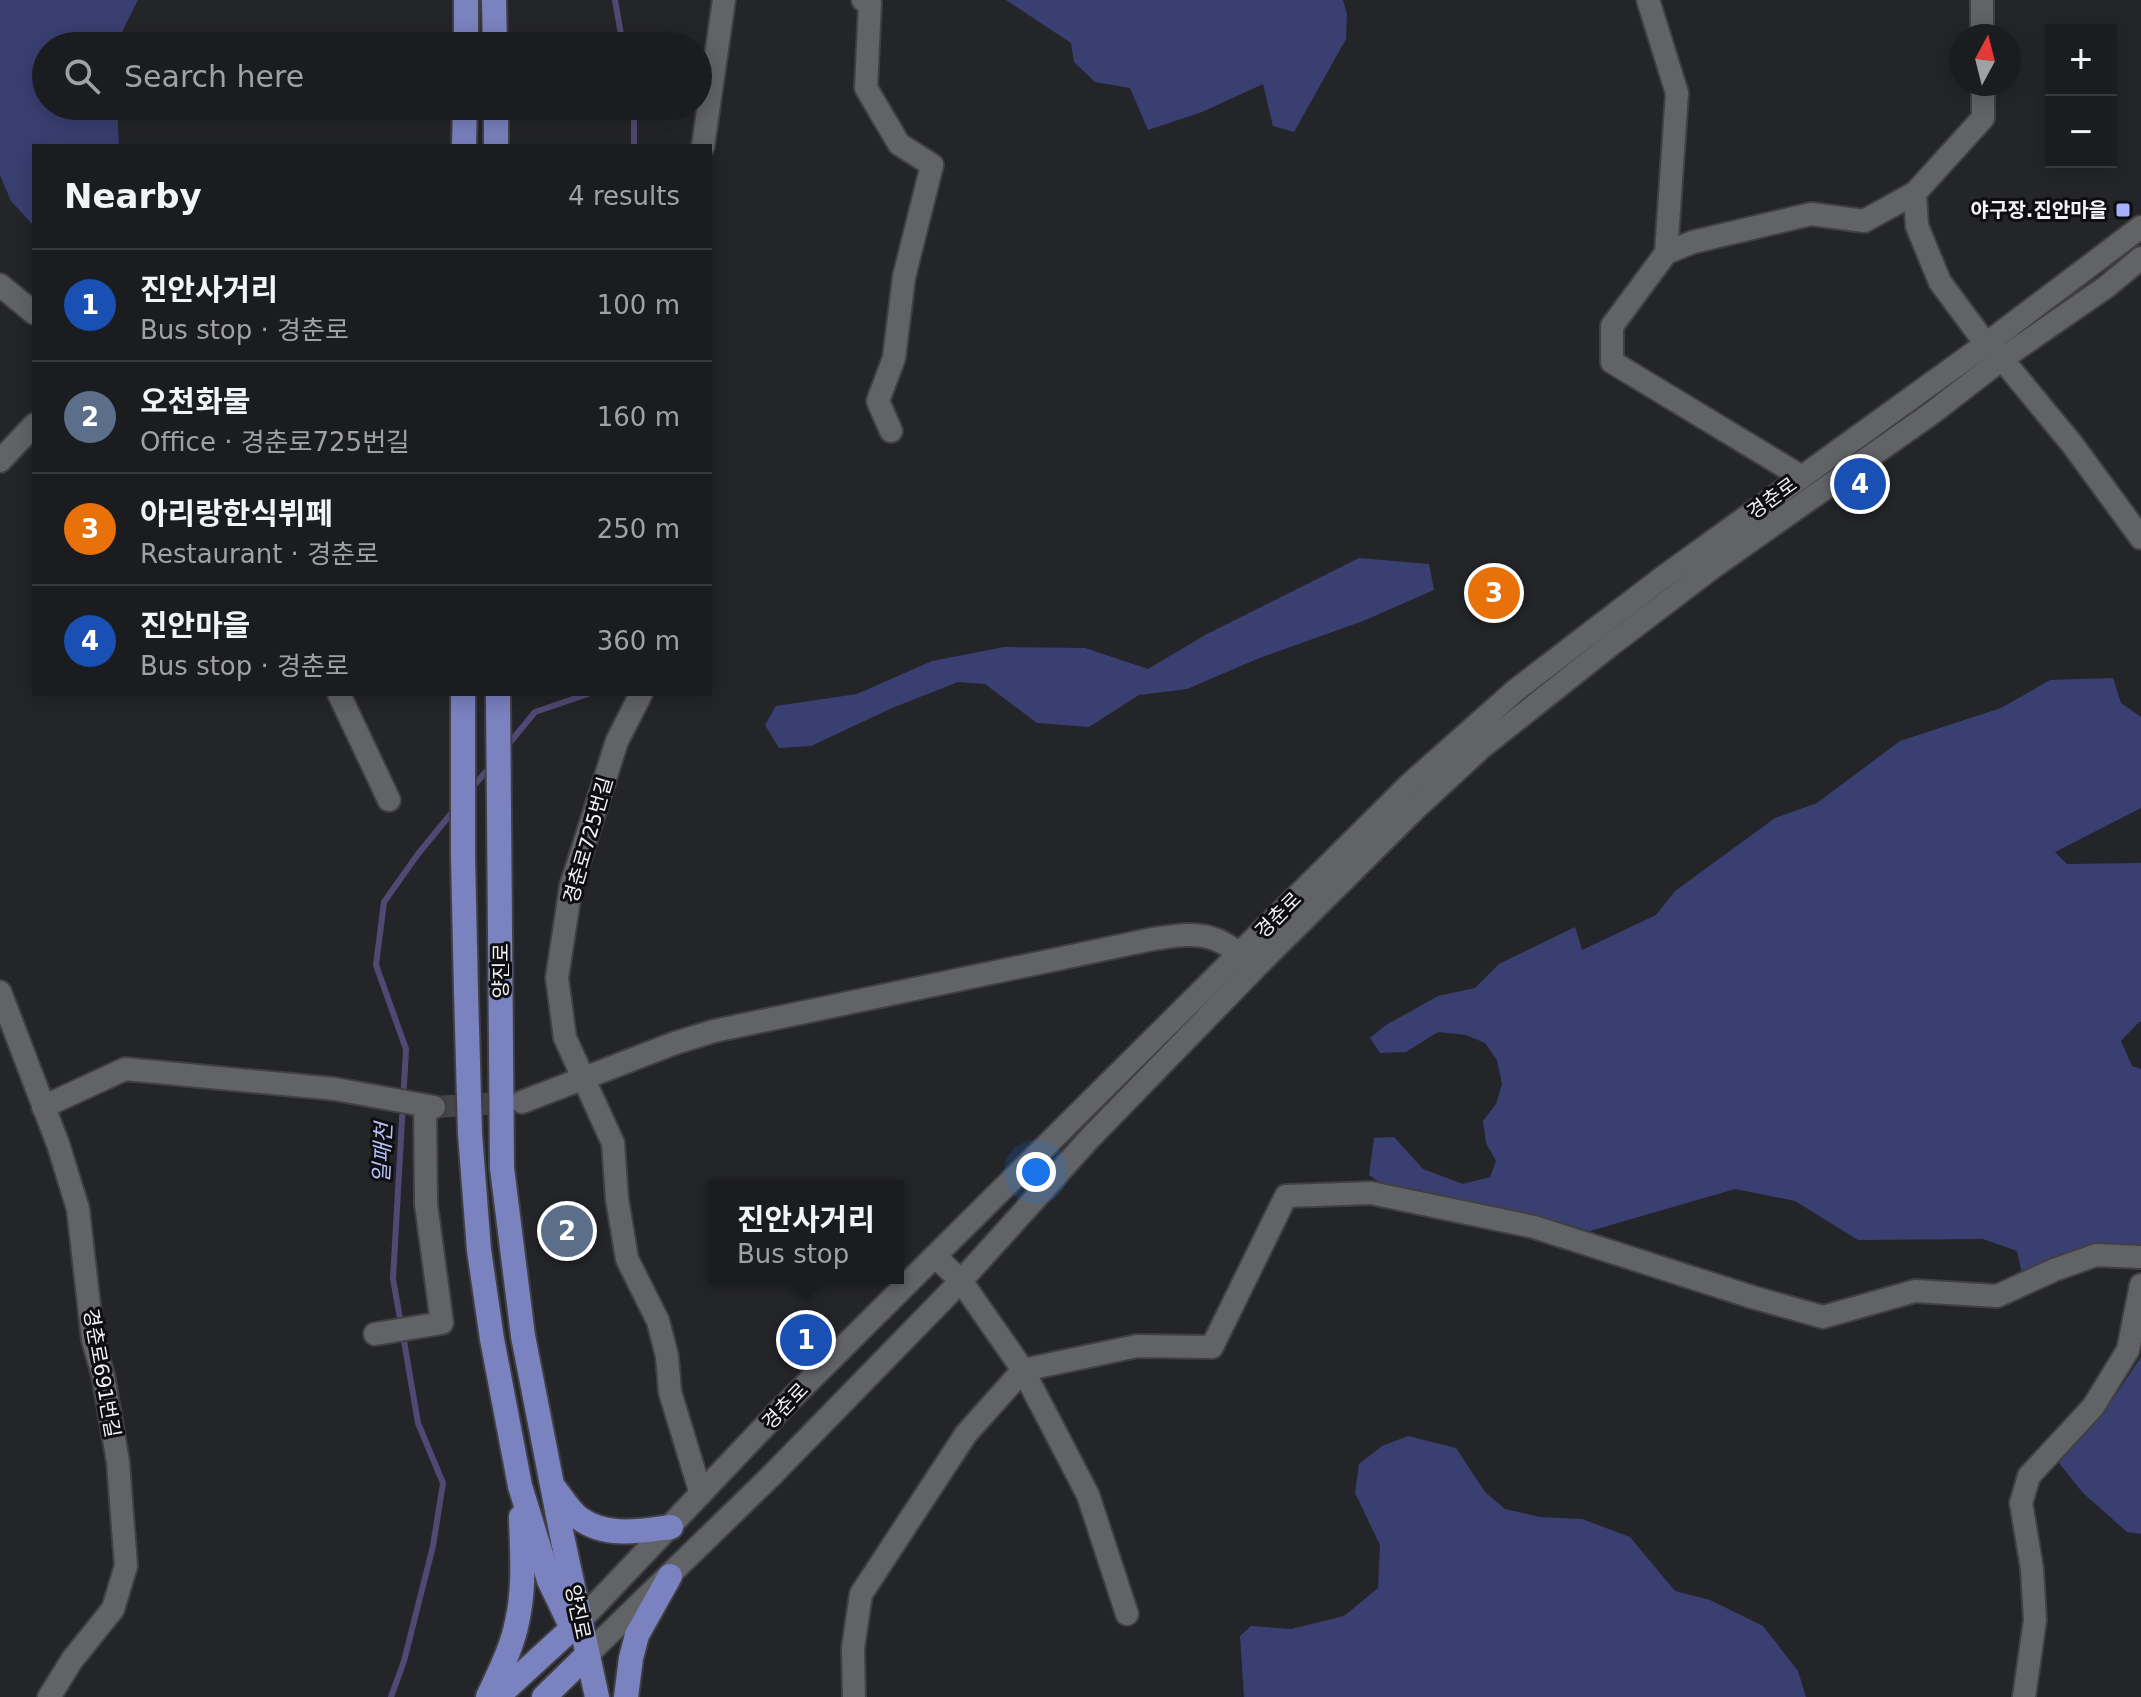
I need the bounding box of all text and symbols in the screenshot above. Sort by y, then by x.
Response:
north arrow [1949,24,2021,96]
map controls [2045,24,2117,168]
button: + [2045,24,2117,96]
search box [32,32,712,120]
icon: search [60,54,104,98]
text: Search here [124,59,304,94]
button: − [2045,96,2117,168]
text: Nearby [64,176,202,216]
text: 4 results [568,181,680,211]
place label: 야구장.진안마을 [1971,198,2107,222]
marker: 야구장.진안마을 [2114,201,2132,219]
text: 진안사거리 [140,272,278,307]
text: 1 [81,290,99,320]
text: 100 m [597,290,680,320]
text: Bus stop · 경춘로 [140,315,349,345]
text: 오천화물 [140,384,250,419]
text: 2 [81,402,99,432]
text: 160 m [597,402,680,432]
text: Office · 경춘로725번길 [140,427,410,457]
pin: 4 [1834,454,1886,514]
street label: 경춘로 [1743,472,1801,524]
text: 아리랑한식뷔페 [140,496,333,531]
text: 3 [81,514,99,544]
text: 250 m [597,514,680,544]
text: Restaurant · 경춘로 [140,539,379,569]
pin: 3 [1468,563,1520,623]
text: 진안마을 [140,608,250,643]
text: 4 [81,626,99,656]
text: 360 m [597,626,680,656]
text: Bus stop · 경춘로 [140,651,349,681]
street label: 경춘로725번길 [559,774,617,906]
street label: 경춘로 [1250,887,1306,943]
street label: 양진로 [489,943,513,999]
water label: 일패천 [368,1119,397,1184]
your location [1016,1152,1056,1192]
popup [708,1180,904,1284]
pin: 2 [541,1201,593,1261]
text: 진안사거리 [737,1202,875,1237]
text: Bus stop [737,1239,849,1269]
street label: 경춘로691번길 [79,1307,125,1439]
pin: 1 [780,1310,832,1370]
street label: 경춘로 [757,1378,813,1434]
street label: 양진로 [561,1583,595,1641]

